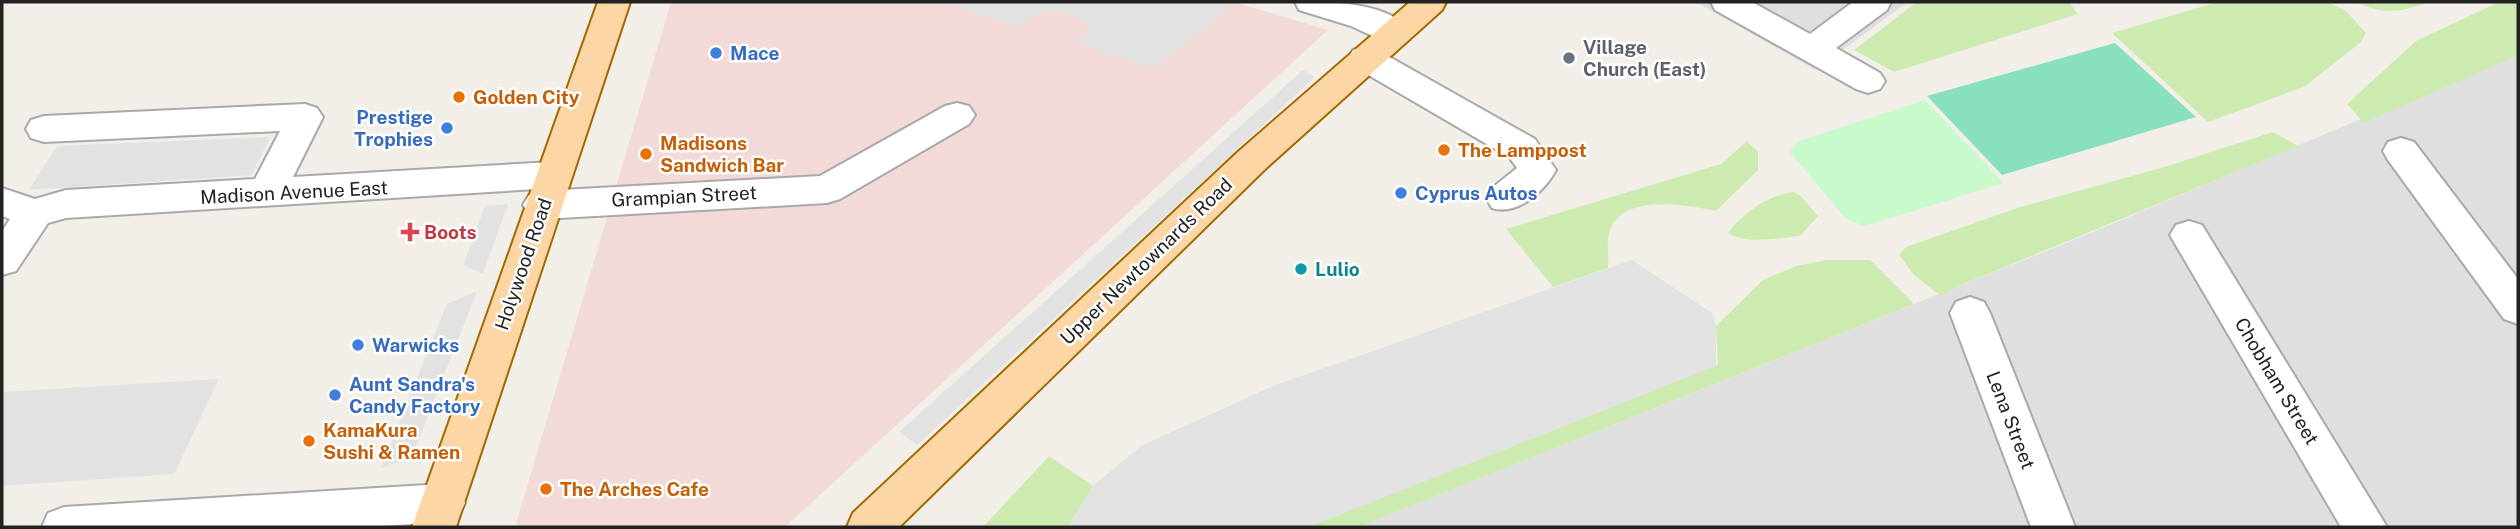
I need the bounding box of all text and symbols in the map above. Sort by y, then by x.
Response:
place label: Village Church (East) [1583,36,1706,80]
place label: Mace [730,42,780,64]
marker: Mace [708,45,724,61]
marker: Village Church (East) [1561,50,1577,66]
place label: Golden City [473,86,580,108]
marker: Golden City [451,89,467,105]
place label: Prestige Trophies [354,106,433,150]
marker: Prestige Trophies [439,120,455,136]
place label: Madisons Sandwich Bar [660,132,784,176]
place label: The Lamppost [1458,139,1587,161]
marker: The Lamppost [1436,142,1452,158]
marker: Madisons Sandwich Bar [638,146,654,162]
street label: Upper Newtownards Road [1056,173,1236,349]
street label: Madison Avenue East [200,176,388,208]
street label: Grampian Street [611,181,757,211]
place label: Cyprus Autos [1415,182,1538,204]
marker: Cyprus Autos [1393,185,1409,201]
street label: Holywood Road [490,195,556,333]
place label: Boots [424,221,477,243]
marker: Boots [402,224,418,240]
place label: Lulio [1315,258,1360,280]
marker: Lulio [1293,261,1309,277]
street label: Chobham Street [2230,314,2324,448]
place label: Warwicks [372,334,459,356]
marker: Warwicks [350,337,366,353]
street label: Lena Street [1982,368,2040,472]
place label: Aunt Sandra's Candy Factory [349,373,481,417]
marker: Aunt Sandra's Candy Factory [327,387,343,403]
place label: KamaKura Sushi & Ramen [323,419,460,463]
marker: KamaKura Sushi & Ramen [301,433,317,449]
place label: The Arches Cafe [560,478,709,500]
marker: The Arches Cafe [538,481,554,497]

